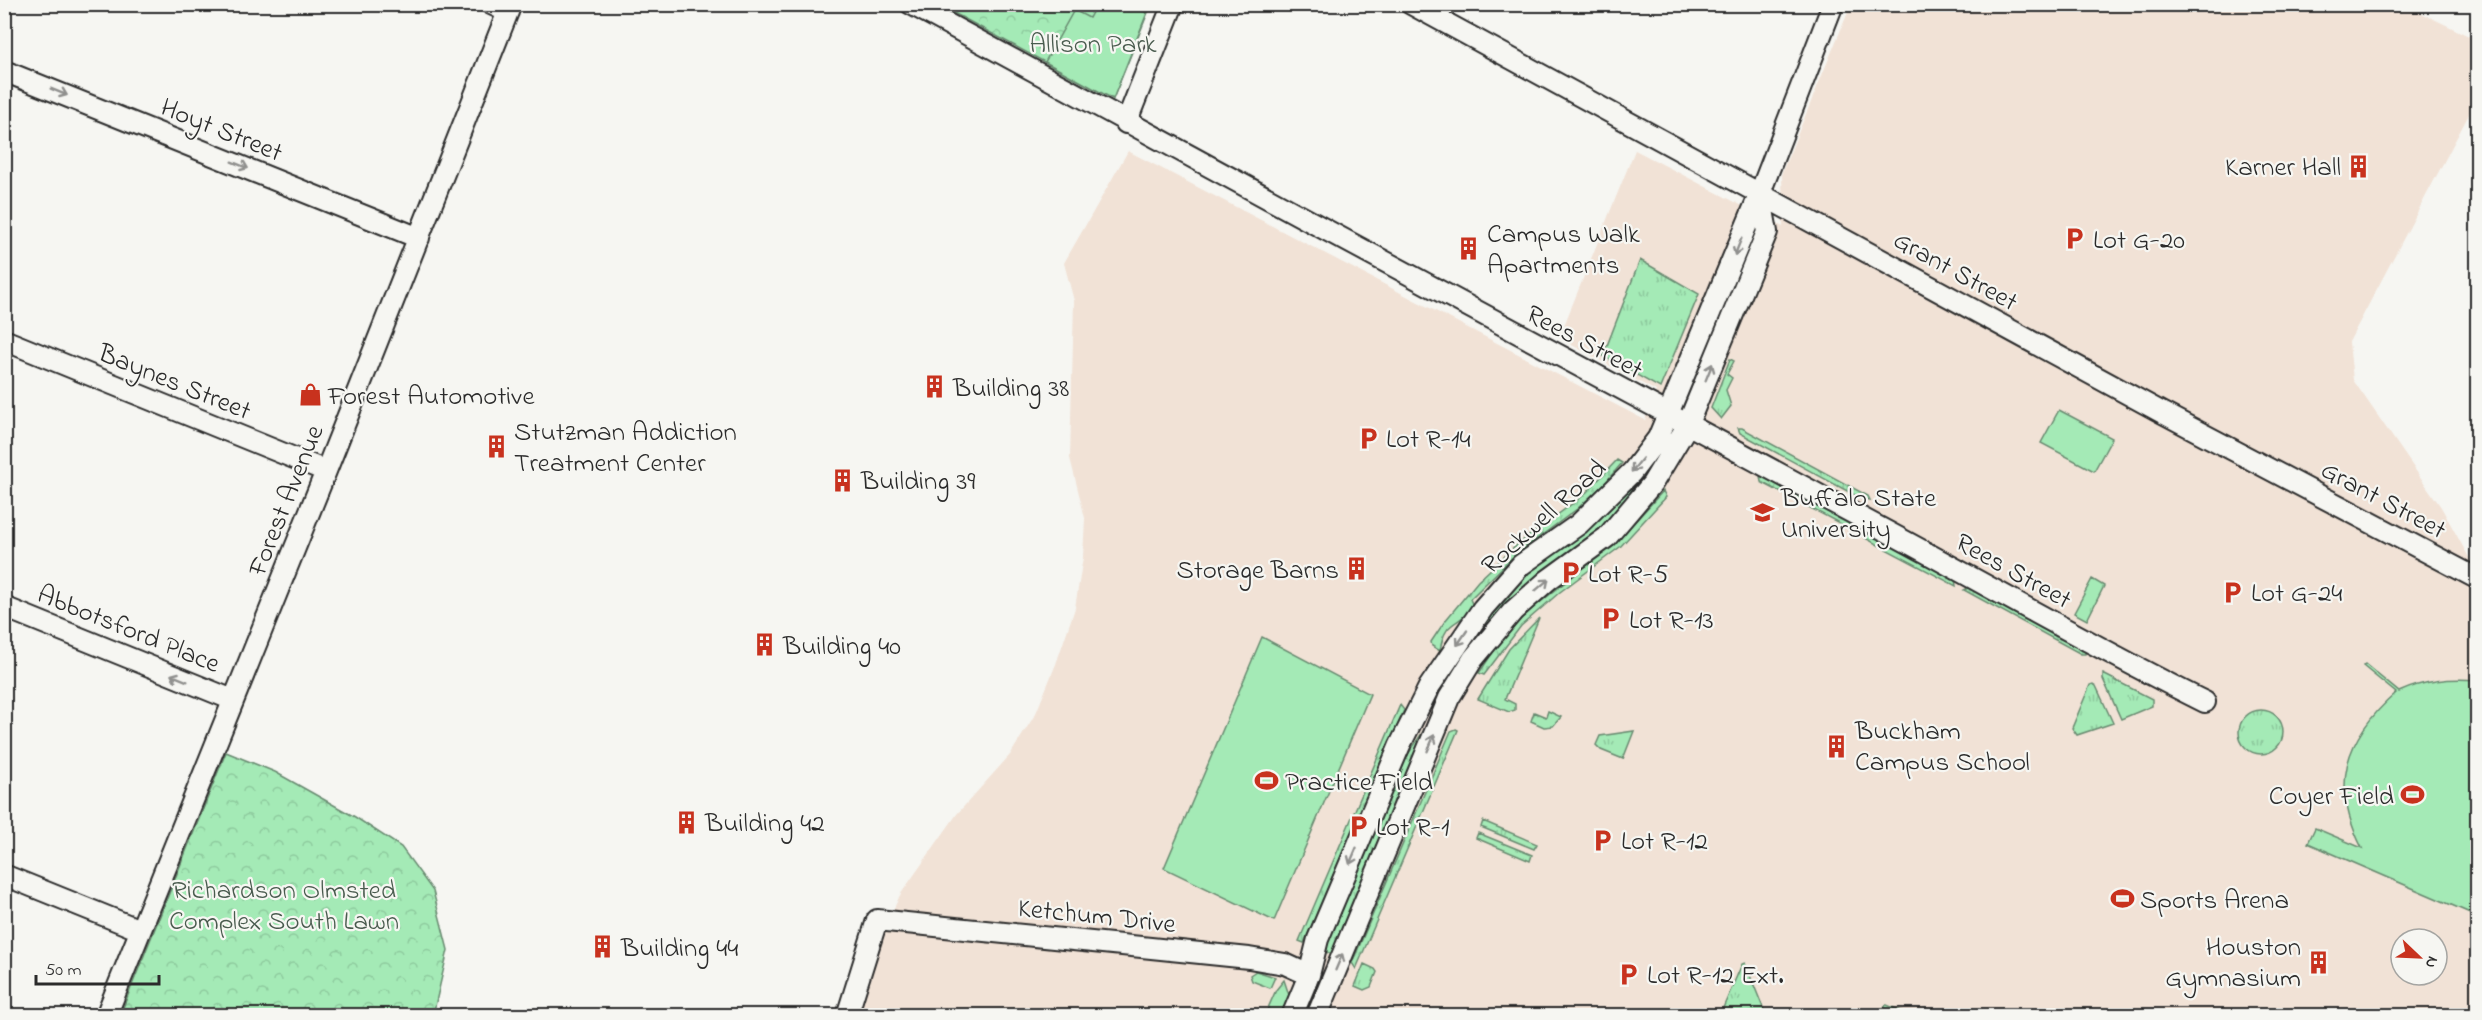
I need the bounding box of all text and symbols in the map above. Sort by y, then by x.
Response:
park label: Allison Park [1029,26,1157,65]
one-way arrow [49,87,68,98]
street label: Hoyt Street [154,89,288,173]
place label: Karner Hall [2225,149,2341,188]
building icon: Karner Hall [2346,153,2372,179]
one-way arrow [230,160,249,171]
place label: Campus Walk Apartments [1487,216,1640,286]
street label: Grant Street [1885,222,2024,322]
place label: Lot G-20 [2093,222,2185,261]
parking icon: Lot G-20 [2062,226,2088,252]
building icon: Campus Walk Apartments [1456,236,1482,262]
one-way arrow [1732,238,1743,256]
street label: Rees Street [1518,296,1649,390]
street label: Baynes Street [91,335,256,432]
one-way arrow [1704,364,1715,382]
place label: Building 38 [952,370,1069,409]
building icon: Building 38 [922,374,948,400]
place label: Forest Automotive [327,378,535,417]
shop icon: Forest Automotive [297,382,323,408]
place label: Stutzman Addiction Treatment Center [514,414,737,484]
street label: Forest Avenue [239,419,336,583]
place label: Lot R-14 [1386,421,1471,460]
parking icon: Lot R-14 [1355,425,1381,451]
building icon: Stutzman Addiction Treatment Center [483,434,509,460]
street label: Rockwell Road [1473,451,1616,585]
street label: Grant Street [2313,452,2452,551]
one-way arrow [1630,457,1643,473]
place label: Building 39 [860,463,975,502]
building icon: Building 39 [830,467,856,493]
place label: Buffalo State University [1780,480,1937,550]
school or university icon: Buffalo State University [1750,500,1776,526]
street label: Rees Street [1948,524,2078,620]
place label: Storage Barns [1176,552,1339,591]
building icon: Storage Barns [1344,556,1370,582]
place label: Lot R-5 [1588,556,1668,595]
parking icon: Lot R-5 [1557,560,1583,586]
place label: Lot G-24 [2251,575,2342,614]
street label: Abbotsford Place [31,576,226,685]
one-way arrow [1533,579,1549,593]
parking icon: Lot G-24 [2220,579,2246,605]
place label: Lot R-13 [1629,602,1714,641]
parking icon: Lot R-13 [1598,606,1624,632]
place label: Building 40 [782,628,901,667]
one-way arrow [1456,629,1468,646]
building icon: Building 40 [752,632,778,658]
one-way arrow [170,672,188,683]
place label: Buckham Campus School [1854,713,2030,783]
building icon: Buckham Campus School [1824,733,1850,759]
one-way arrow [1426,734,1437,753]
place label: Practice Field [1285,764,1433,803]
sports icon: Practice Field [1254,768,1280,794]
place label: Coyer Field [2269,778,2394,817]
sports icon: Coyer Field [2399,782,2425,808]
place label: Building 42 [704,805,825,844]
building icon: Building 42 [674,809,700,835]
place label: Lot R-1 [1376,809,1450,848]
parking icon: Lot R-1 [1345,813,1371,839]
place label: Lot R-12 [1621,823,1708,862]
parking icon: Lot R-12 [1590,827,1616,853]
one-way arrow [1347,846,1359,864]
park label: Richardson Olmsted Complex South Lawn [169,872,399,942]
place label: Sports Arena [2140,882,2289,921]
sports icon: Sports Arena [2109,886,2135,912]
street label: Ketchum Drive [1016,890,1178,945]
north arrow [2389,927,2449,987]
place label: Houston Gymnasium [2165,929,2301,999]
place label: Building 44 [620,930,738,969]
building icon: Building 44 [590,934,616,960]
scale bar [36,948,159,986]
building icon: Houston Gymnasium [2306,949,2332,975]
text: N [2418,952,2444,972]
one-way arrow [1334,953,1346,971]
place label: Lot R-12 Ext. [1647,957,1784,996]
text: 50 m [45,958,82,984]
parking icon: Lot R-12 Ext. [1616,961,1642,987]

